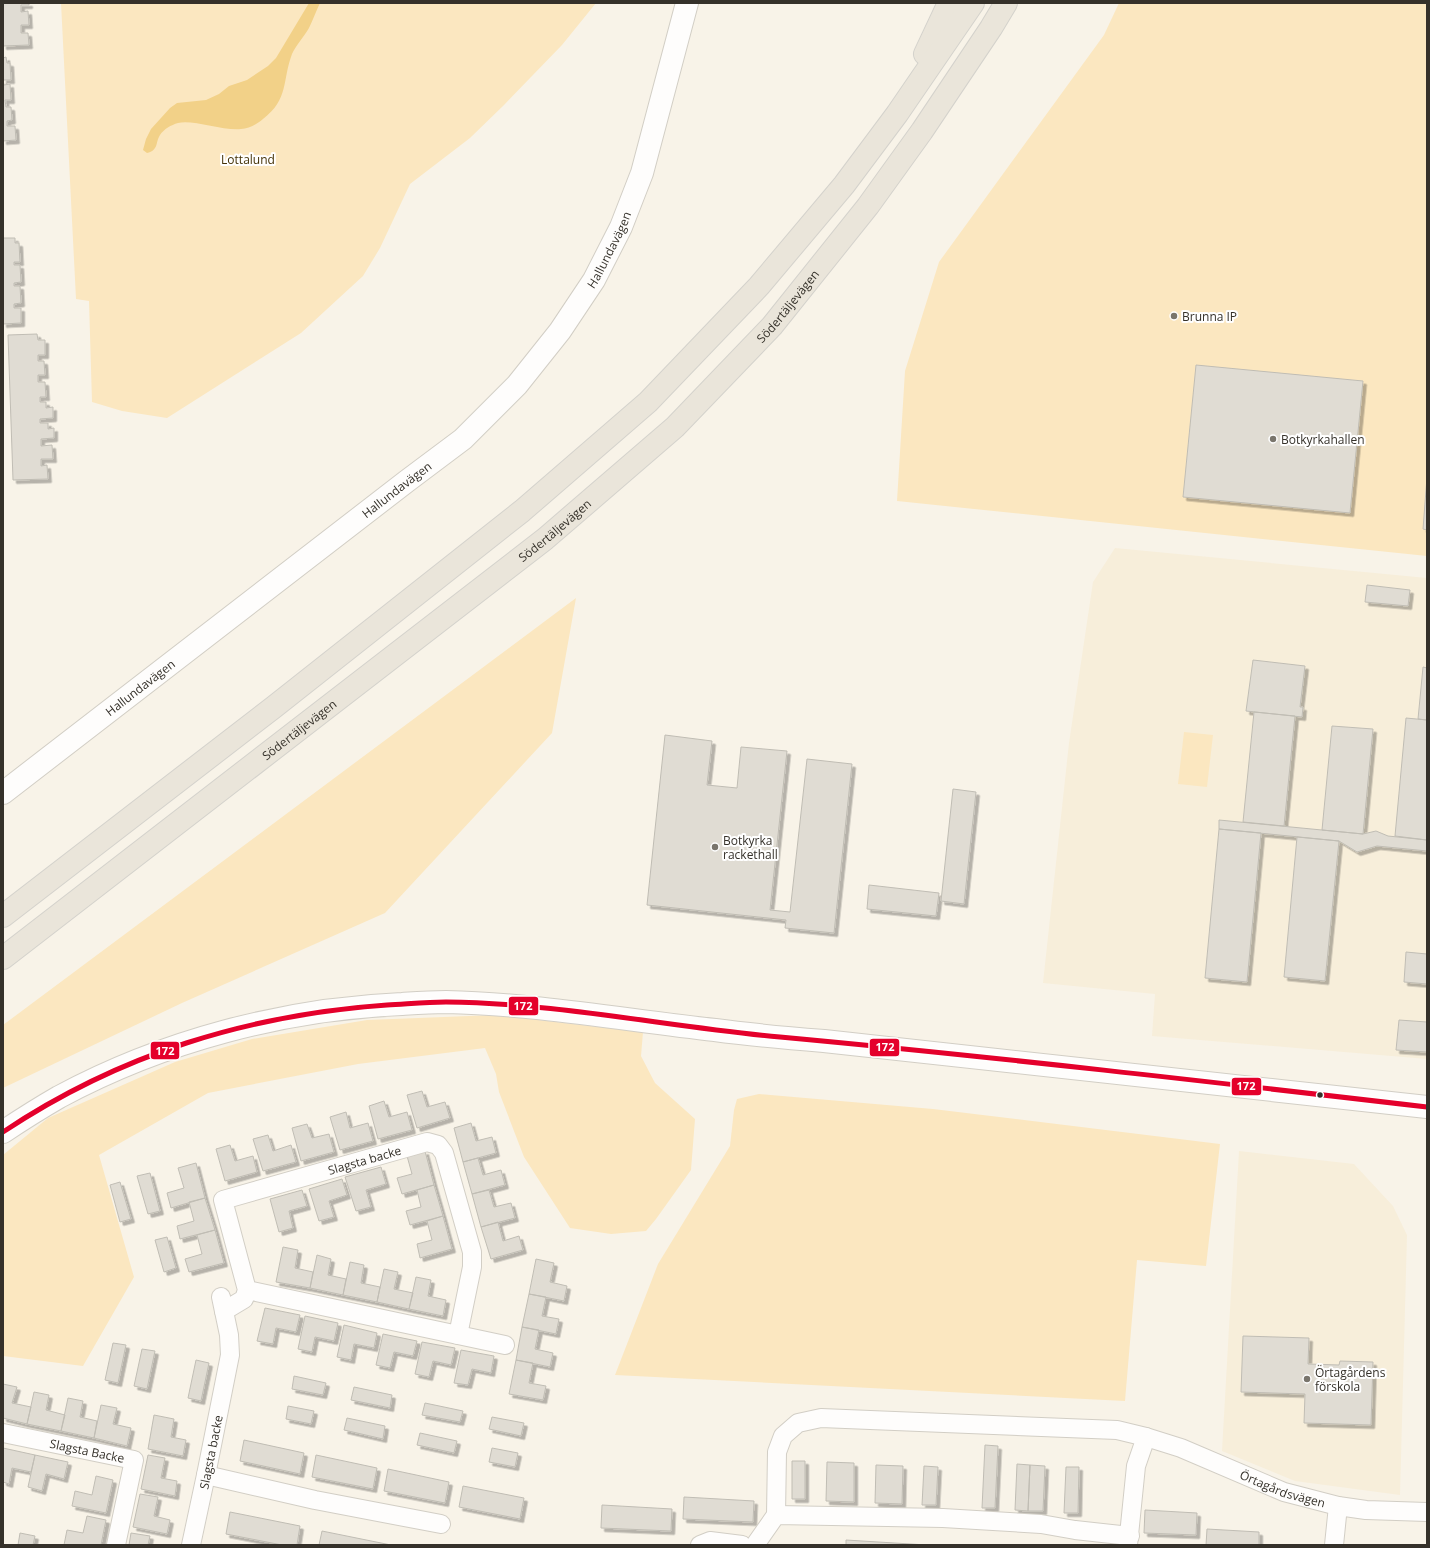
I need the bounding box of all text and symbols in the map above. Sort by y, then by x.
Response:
park label: Lottalund [221,151,275,168]
street label: Hallundavägen [583,209,635,291]
street label: Södertäljevägen [752,266,823,346]
place label: Brunna IP [1182,308,1237,325]
marker: Brunna IP [1169,311,1179,321]
place label: Botkyrkahallen [1281,431,1365,448]
marker: Botkyrkahallen [1268,434,1278,444]
street label: Hallundavägen [358,457,435,522]
street label: Södertäljevägen [514,495,594,565]
street label: Hallundavägen [102,655,178,720]
street label: Södertäljevägen [258,695,340,763]
place label: Botkyrka rackethall [723,832,778,863]
marker: Botkyrka rackethall [710,842,720,852]
line badge: 172 [508,996,539,1016]
text: 172 [514,998,532,1013]
line badge: 172 [869,1038,900,1057]
text: 172 [876,1039,894,1054]
line badge: 172 [150,1041,180,1060]
text: 172 [156,1043,174,1058]
line badge: 172 [1231,1077,1262,1096]
text: 172 [1237,1078,1255,1093]
unlabelled marker [1315,1090,1325,1100]
street label: Slagsta backe [326,1141,403,1178]
place label: Örtagårdens förskola [1315,1364,1386,1395]
marker: Örtagårdens förskola [1302,1374,1312,1384]
street label: Slagsta backe [195,1413,226,1491]
street label: Slagsta Backe [48,1434,126,1466]
street label: Örtagårdsvägen [1237,1466,1327,1511]

